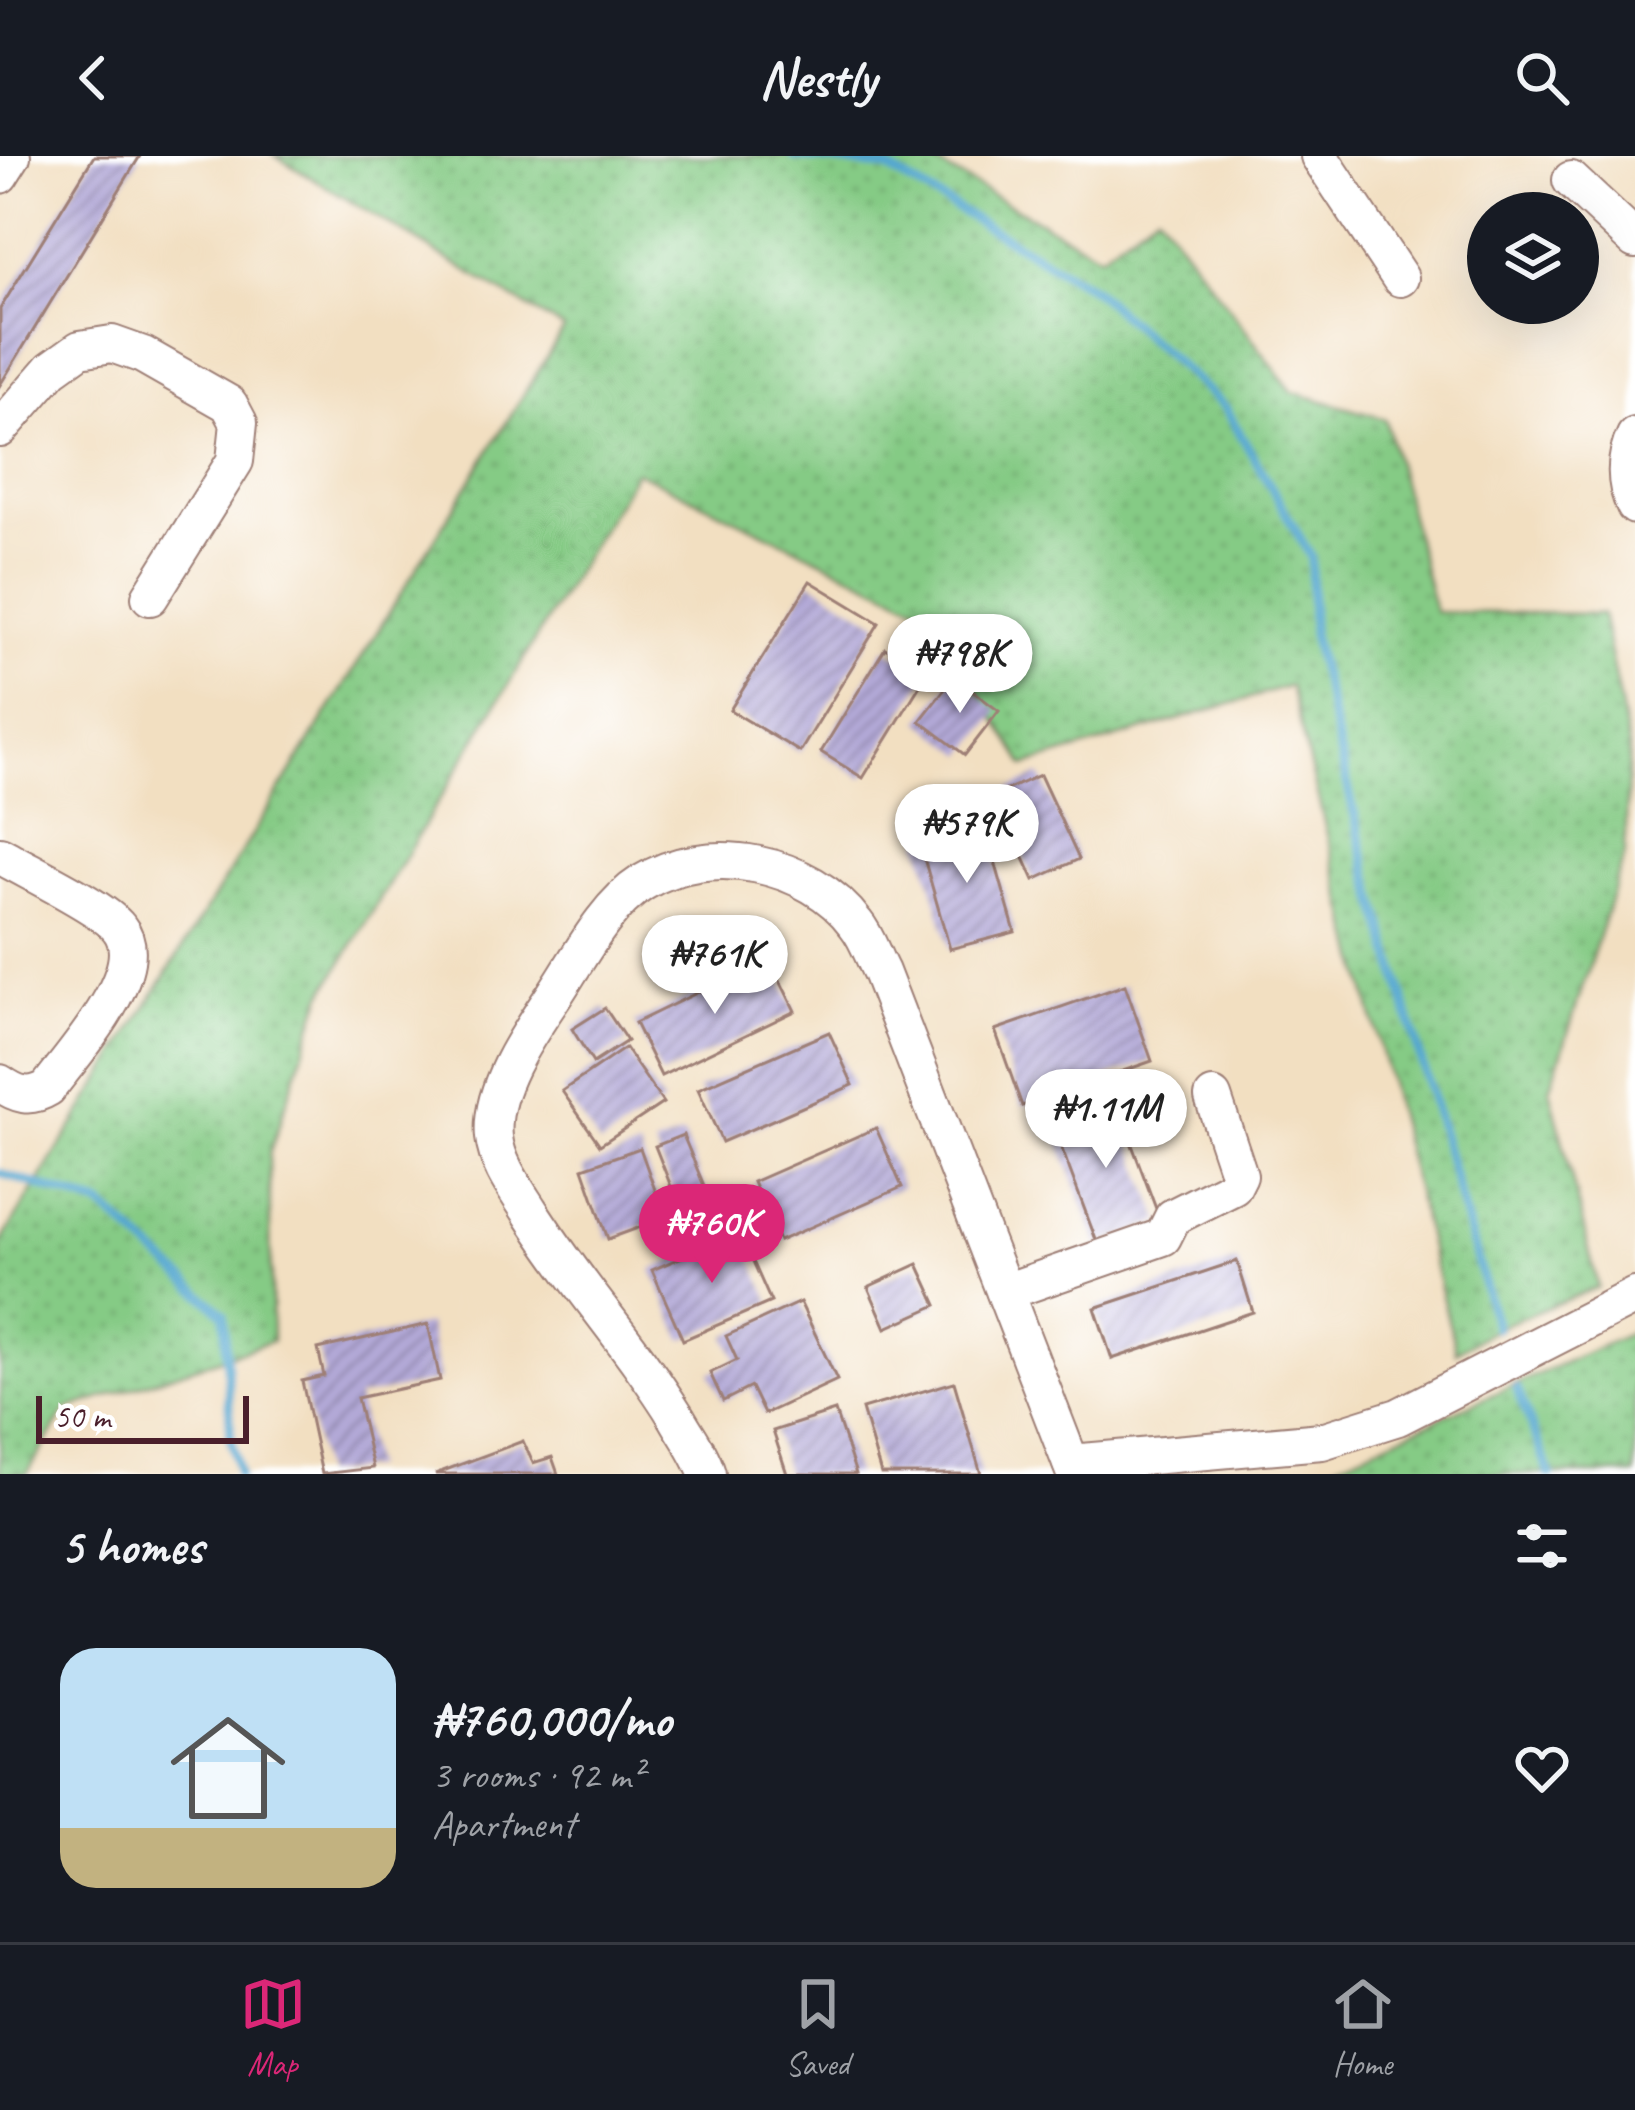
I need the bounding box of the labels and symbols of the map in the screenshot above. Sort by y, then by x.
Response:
pin: ₦798K [876,614,1044,716]
pin: ₦579K [883,784,1051,886]
pin: ₦761K [631,915,799,1017]
pin: ₦1.11M [1008,1069,1204,1171]
pin: ₦760K [628,1184,796,1286]
scale bar [36,1390,249,1443]

